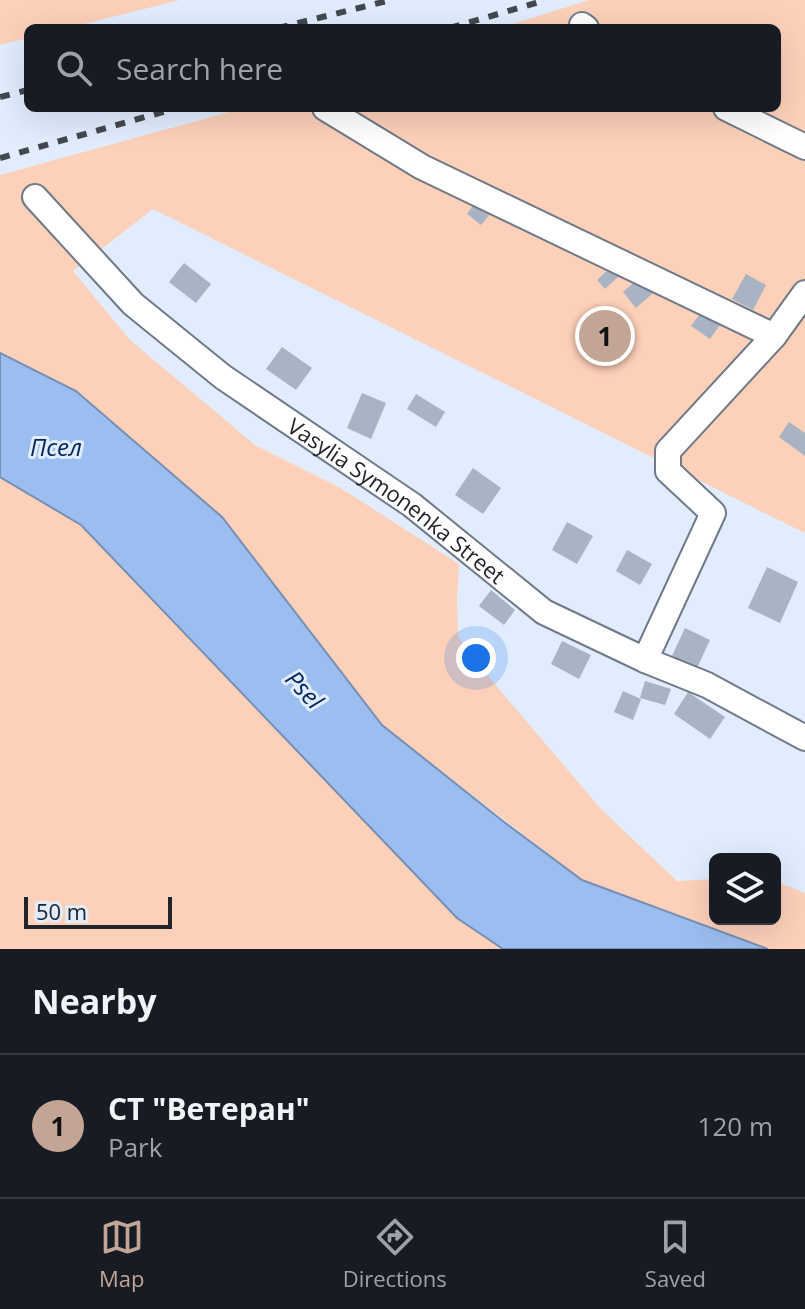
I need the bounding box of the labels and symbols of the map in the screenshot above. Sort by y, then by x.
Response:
pin: 1 [579,306,631,366]
street label: Vasylia Symonenka Street [282,410,512,590]
water label: Псел [30,430,82,463]
your location [456,638,496,678]
water label: Psel [279,662,332,716]
scale bar [24,893,172,929]

